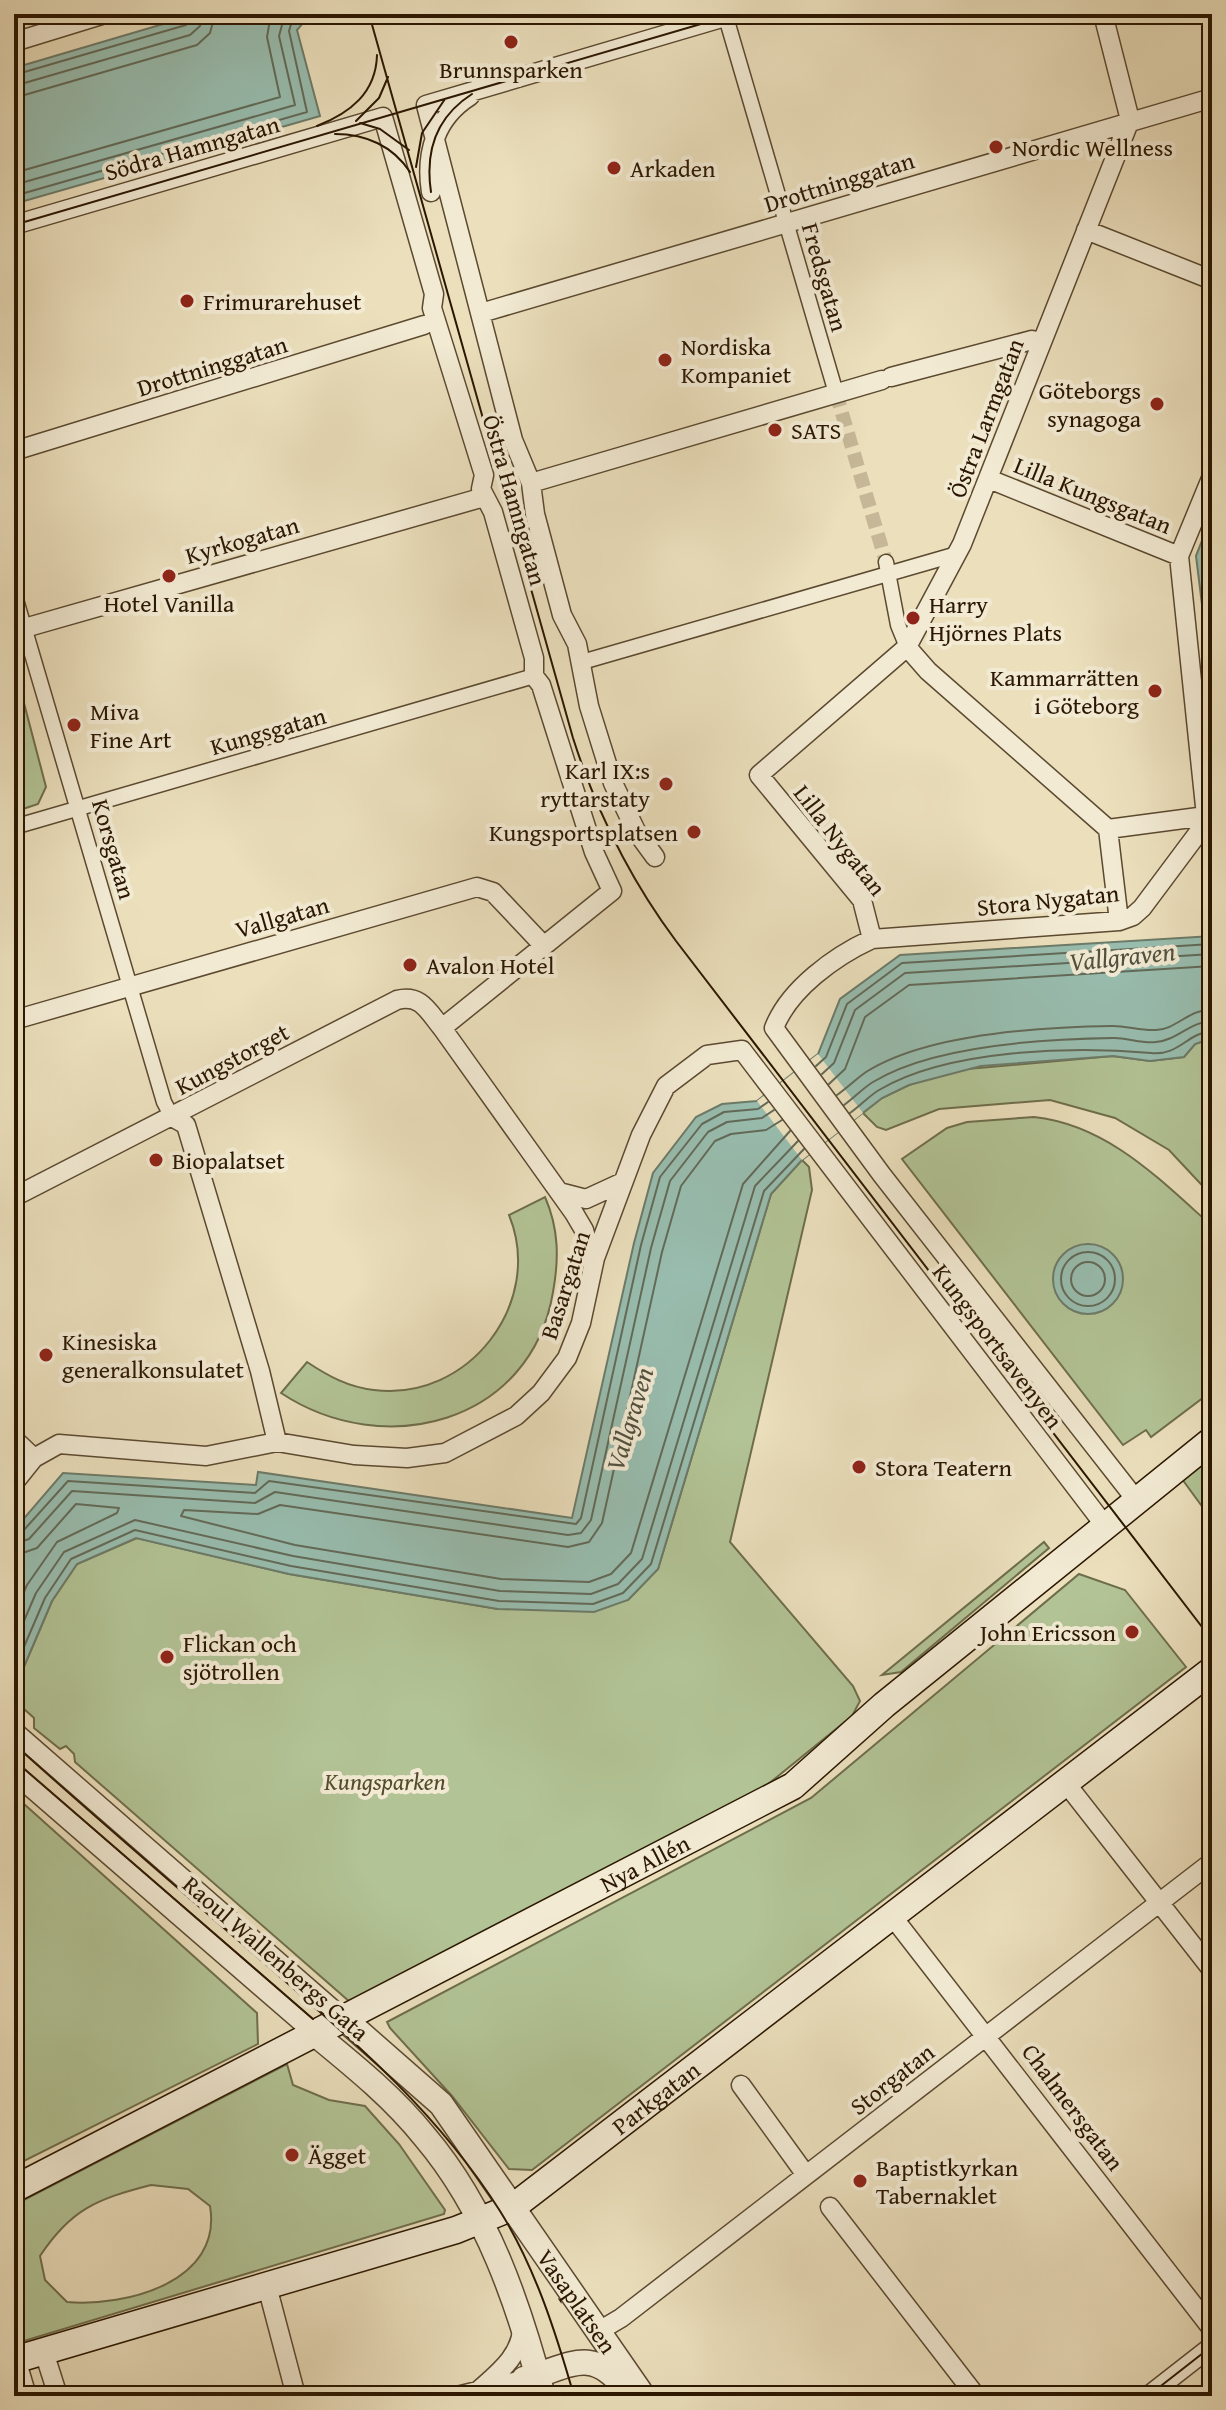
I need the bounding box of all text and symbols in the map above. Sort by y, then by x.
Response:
marker: Brunnsparken [502,33,520,51]
place label: Brunnsparken [439,52,583,87]
street label: Södra Hamngatan [101,106,284,190]
place label: Nordic Wellness [1012,130,1173,165]
marker: Nordic Wellness [987,138,1005,156]
street label: Drottninggatan [760,142,919,221]
place label: Arkaden [630,151,716,186]
marker: Arkaden [605,159,623,177]
street label: Fredsgatan [793,219,857,336]
place label: Frimurarehuset [203,284,362,319]
marker: Frimurarehuset [178,292,196,310]
street label: Drottninggatan [133,326,292,405]
place label: Nordiska Kompaniet [681,329,792,392]
street label: Östra Larmgatan [940,333,1033,503]
marker: Nordiska Kompaniet [656,351,674,369]
place label: Göteborgs synagoga [1039,373,1142,436]
marker: Göteborgs synagoga [1148,395,1166,413]
street label: Östra Hamngatan [474,411,556,590]
place label: SATS [791,413,841,448]
marker: SATS [766,421,784,439]
street label: Lilla Kungsgatan [1009,447,1178,543]
street label: Kyrkogatan [181,507,303,573]
marker: Hotel Vanilla [160,567,178,585]
place label: Hotel Vanilla [104,586,235,621]
place label: Harry Hjörnes Plats [929,587,1062,650]
marker: Harry Hjörnes Plats [904,609,922,627]
place label: Kammarrätten i Göteborg [990,660,1140,723]
marker: Kammarrätten i Göteborg [1146,682,1164,700]
place label: Miva Fine Art [90,694,172,757]
street label: Kungsgatan [206,698,330,764]
marker: Miva Fine Art [65,716,83,734]
place label: Karl IX:s ryttarstaty [540,753,650,816]
marker: Karl IX:s ryttarstaty [657,775,675,793]
street label: Lilla Nygatan [785,777,895,903]
street label: Korsgatan [83,795,145,904]
place label: Kungsportsplatsen [489,815,679,850]
marker: Kungsportsplatsen [685,823,703,841]
street label: Stora Nygatan [975,875,1121,925]
street label: Vallgatan [231,887,333,947]
water label: Vallgraven [1067,931,1177,981]
place label: Avalon Hotel [426,948,555,983]
marker: Avalon Hotel [401,956,419,974]
street label: Kungstorget [169,1014,296,1104]
place label: Biopalatset [172,1143,285,1178]
marker: Biopalatset [147,1151,165,1169]
street label: Basargatan [531,1226,599,1344]
street label: Kungsportsavenyen [924,1256,1072,1436]
place label: Kinesiska generalkonsulatet [62,1324,244,1387]
marker: Kinesiska generalkonsulatet [37,1346,55,1364]
water label: Vallgraven [595,1362,663,1476]
place label: Stora Teatern [875,1450,1012,1485]
marker: Stora Teatern [850,1458,868,1476]
place label: John Ericsson [977,1615,1117,1650]
marker: John Ericsson [1123,1623,1141,1641]
place label: Flickan och sjötrollen [183,1626,297,1689]
marker: Flickan och sjötrollen [158,1648,176,1666]
park label: Kungsparken [323,1764,446,1799]
street label: Nya Allén [594,1825,696,1901]
street label: Raoul Wallenbergs Gata [175,1867,377,2049]
street label: Storgatan [842,2034,942,2123]
street label: Chalmersgatan [1013,2036,1133,2178]
street label: Parkgatan [604,2052,707,2143]
place label: Ägget [308,2138,367,2173]
marker: Ägget [283,2146,301,2164]
place label: Baptistkyrkan Tabernaklet [876,2150,1019,2213]
marker: Baptistkyrkan Tabernaklet [851,2172,869,2190]
street label: Vasaplatsen [529,2242,626,2361]

